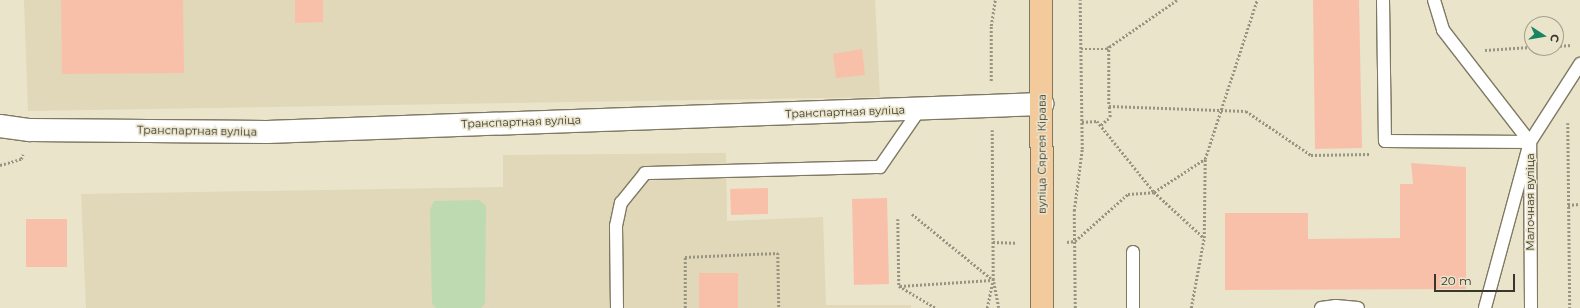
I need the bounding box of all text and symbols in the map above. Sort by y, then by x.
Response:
north arrow [1524,16,1564,56]
text: С [1547,33,1562,44]
street label: вуліца Сяргея Кірава [1035,94,1049,214]
street label: Транспартная вуліца [785,103,905,121]
street label: Транспартная вуліца [461,113,581,131]
street label: Транспартная вуліца [137,123,257,139]
street label: Малочная вуліца [1523,153,1537,251]
scale bar [1436,266,1517,292]
text: 20 m [1441,273,1472,288]

